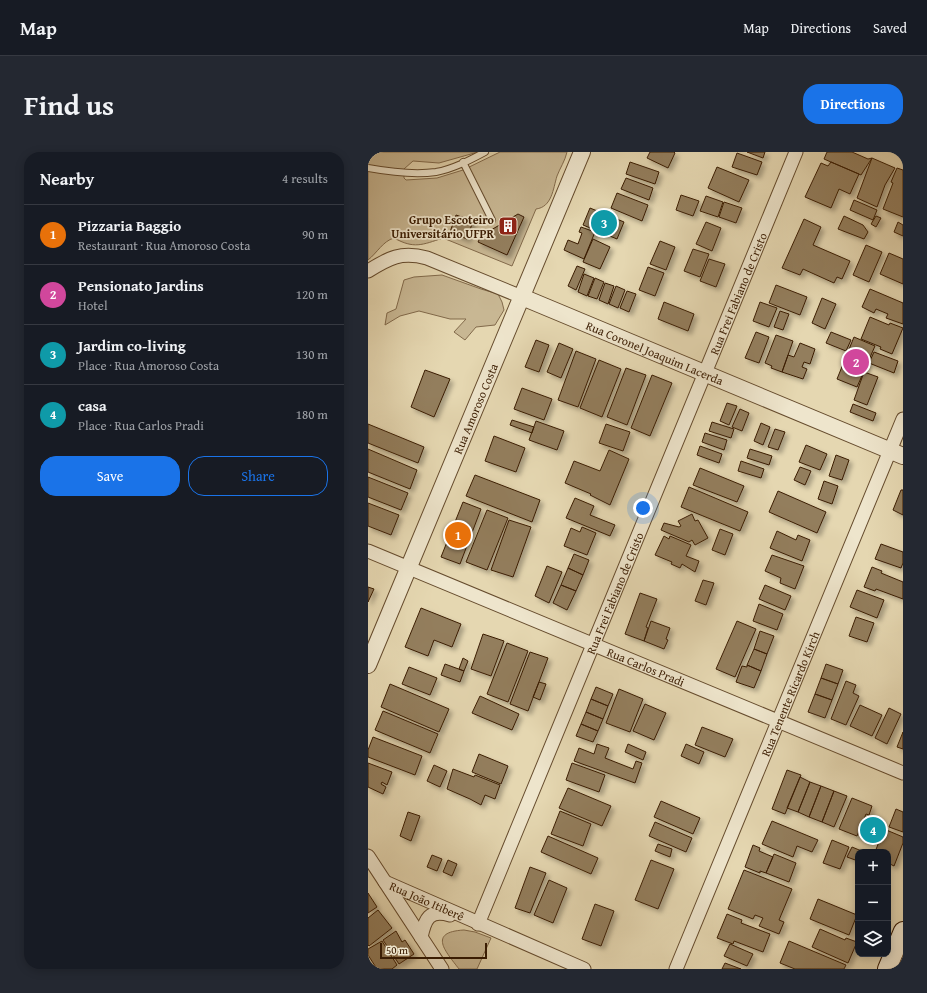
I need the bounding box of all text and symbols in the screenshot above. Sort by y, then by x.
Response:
text: Map [20,14,57,42]
text: Map [743,18,769,38]
text: Directions [791,18,851,38]
text: Saved [873,18,907,38]
text: Find us [24,84,114,125]
button: Directions [803,84,903,124]
text: Nearby [40,166,94,191]
text: 4 results [282,169,328,188]
pin: 3 [591,208,617,238]
place label: Grupo Escoteiro Universitário UFPR [391,211,495,242]
text: Pizzaria Baggio [78,215,181,236]
building icon: Grupo Escoteiro Universitário UFPR [497,215,519,237]
text: 1 [50,225,56,244]
text: 90 m [302,225,328,244]
street label: Rua Frei Fabiano de Cristo [705,230,770,357]
text: Restaurant · Rua Amoroso Costa [78,236,250,255]
text: Pensionato Jardins [78,275,204,296]
text: 2 [50,285,56,304]
text: 120 m [296,285,328,304]
text: Hotel [78,296,108,315]
street label: Rua Coronel Joaquim Lacerda [584,316,726,389]
text: Jardim co-living [78,335,186,356]
text: 3 [50,345,56,364]
text: 130 m [296,345,328,364]
pin: 2 [843,347,869,377]
text: Place · Rua Amoroso Costa [78,356,219,375]
street label: Rua Amoroso Costa [449,360,502,456]
text: casa [78,395,107,416]
text: 4 [50,405,56,424]
text: 180 m [296,405,328,424]
text: Place · Rua Carlos Pradi [78,416,204,435]
button: Save [40,456,180,496]
button: Share [188,456,328,496]
your location [633,498,653,518]
pin: 1 [445,520,471,550]
street label: Rua Frei Fabiano de Cristo [582,529,647,657]
street label: Rua Tenente Ricardo Kirch [756,628,823,759]
street label: Rua Carlos Pradi [605,643,688,690]
pin: 4 [860,815,886,845]
map controls [855,849,891,957]
button: + [855,849,891,885]
street label: Rua João Itiberê [387,877,467,924]
button: − [855,885,891,921]
button: layers [855,921,891,957]
scale bar [380,941,487,960]
text: 50 m [386,942,408,958]

